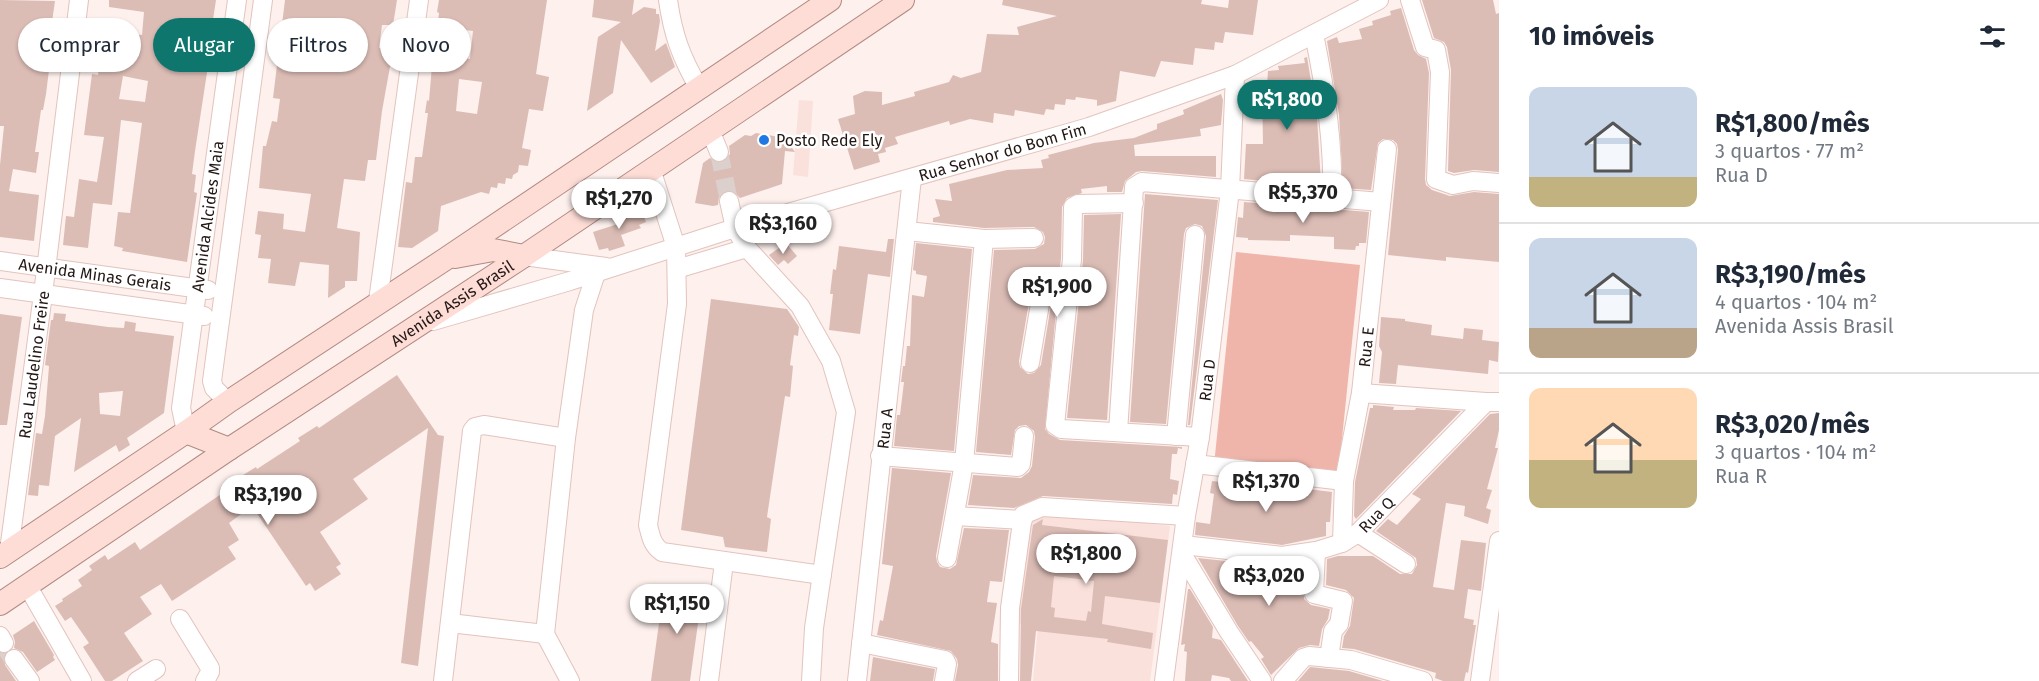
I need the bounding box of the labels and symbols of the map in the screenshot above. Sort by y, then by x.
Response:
pin: R$1,800 [1232,80,1342,131]
street label: Rua Senhor do Bom Fim [916,119,1089,185]
place label: Posto Rede Ely [776,131,882,150]
marker: Posto Rede Ely [757,133,771,147]
street label: Avenida Alcides Maia [188,140,228,293]
pin: R$5,370 [1248,173,1358,224]
pin: R$1,270 [564,179,674,230]
pin: R$3,160 [728,204,838,255]
street label: Avenida Minas Gerais [17,255,173,295]
street label: Avenida Assis Brasil [387,256,518,351]
pin: R$1,900 [1002,267,1112,318]
street label: Rua Laudelino Freire [15,290,53,440]
street label: Rua E [1355,326,1378,368]
street label: Rua D [1195,358,1219,402]
street label: Rua A [873,406,897,450]
pin: R$1,370 [1211,462,1321,513]
pin: R$3,190 [213,475,323,526]
street label: Rua Q [1355,493,1398,537]
pin: R$1,800 [1031,534,1141,585]
pin: R$3,020 [1214,556,1324,607]
pin: R$1,150 [622,584,732,635]

